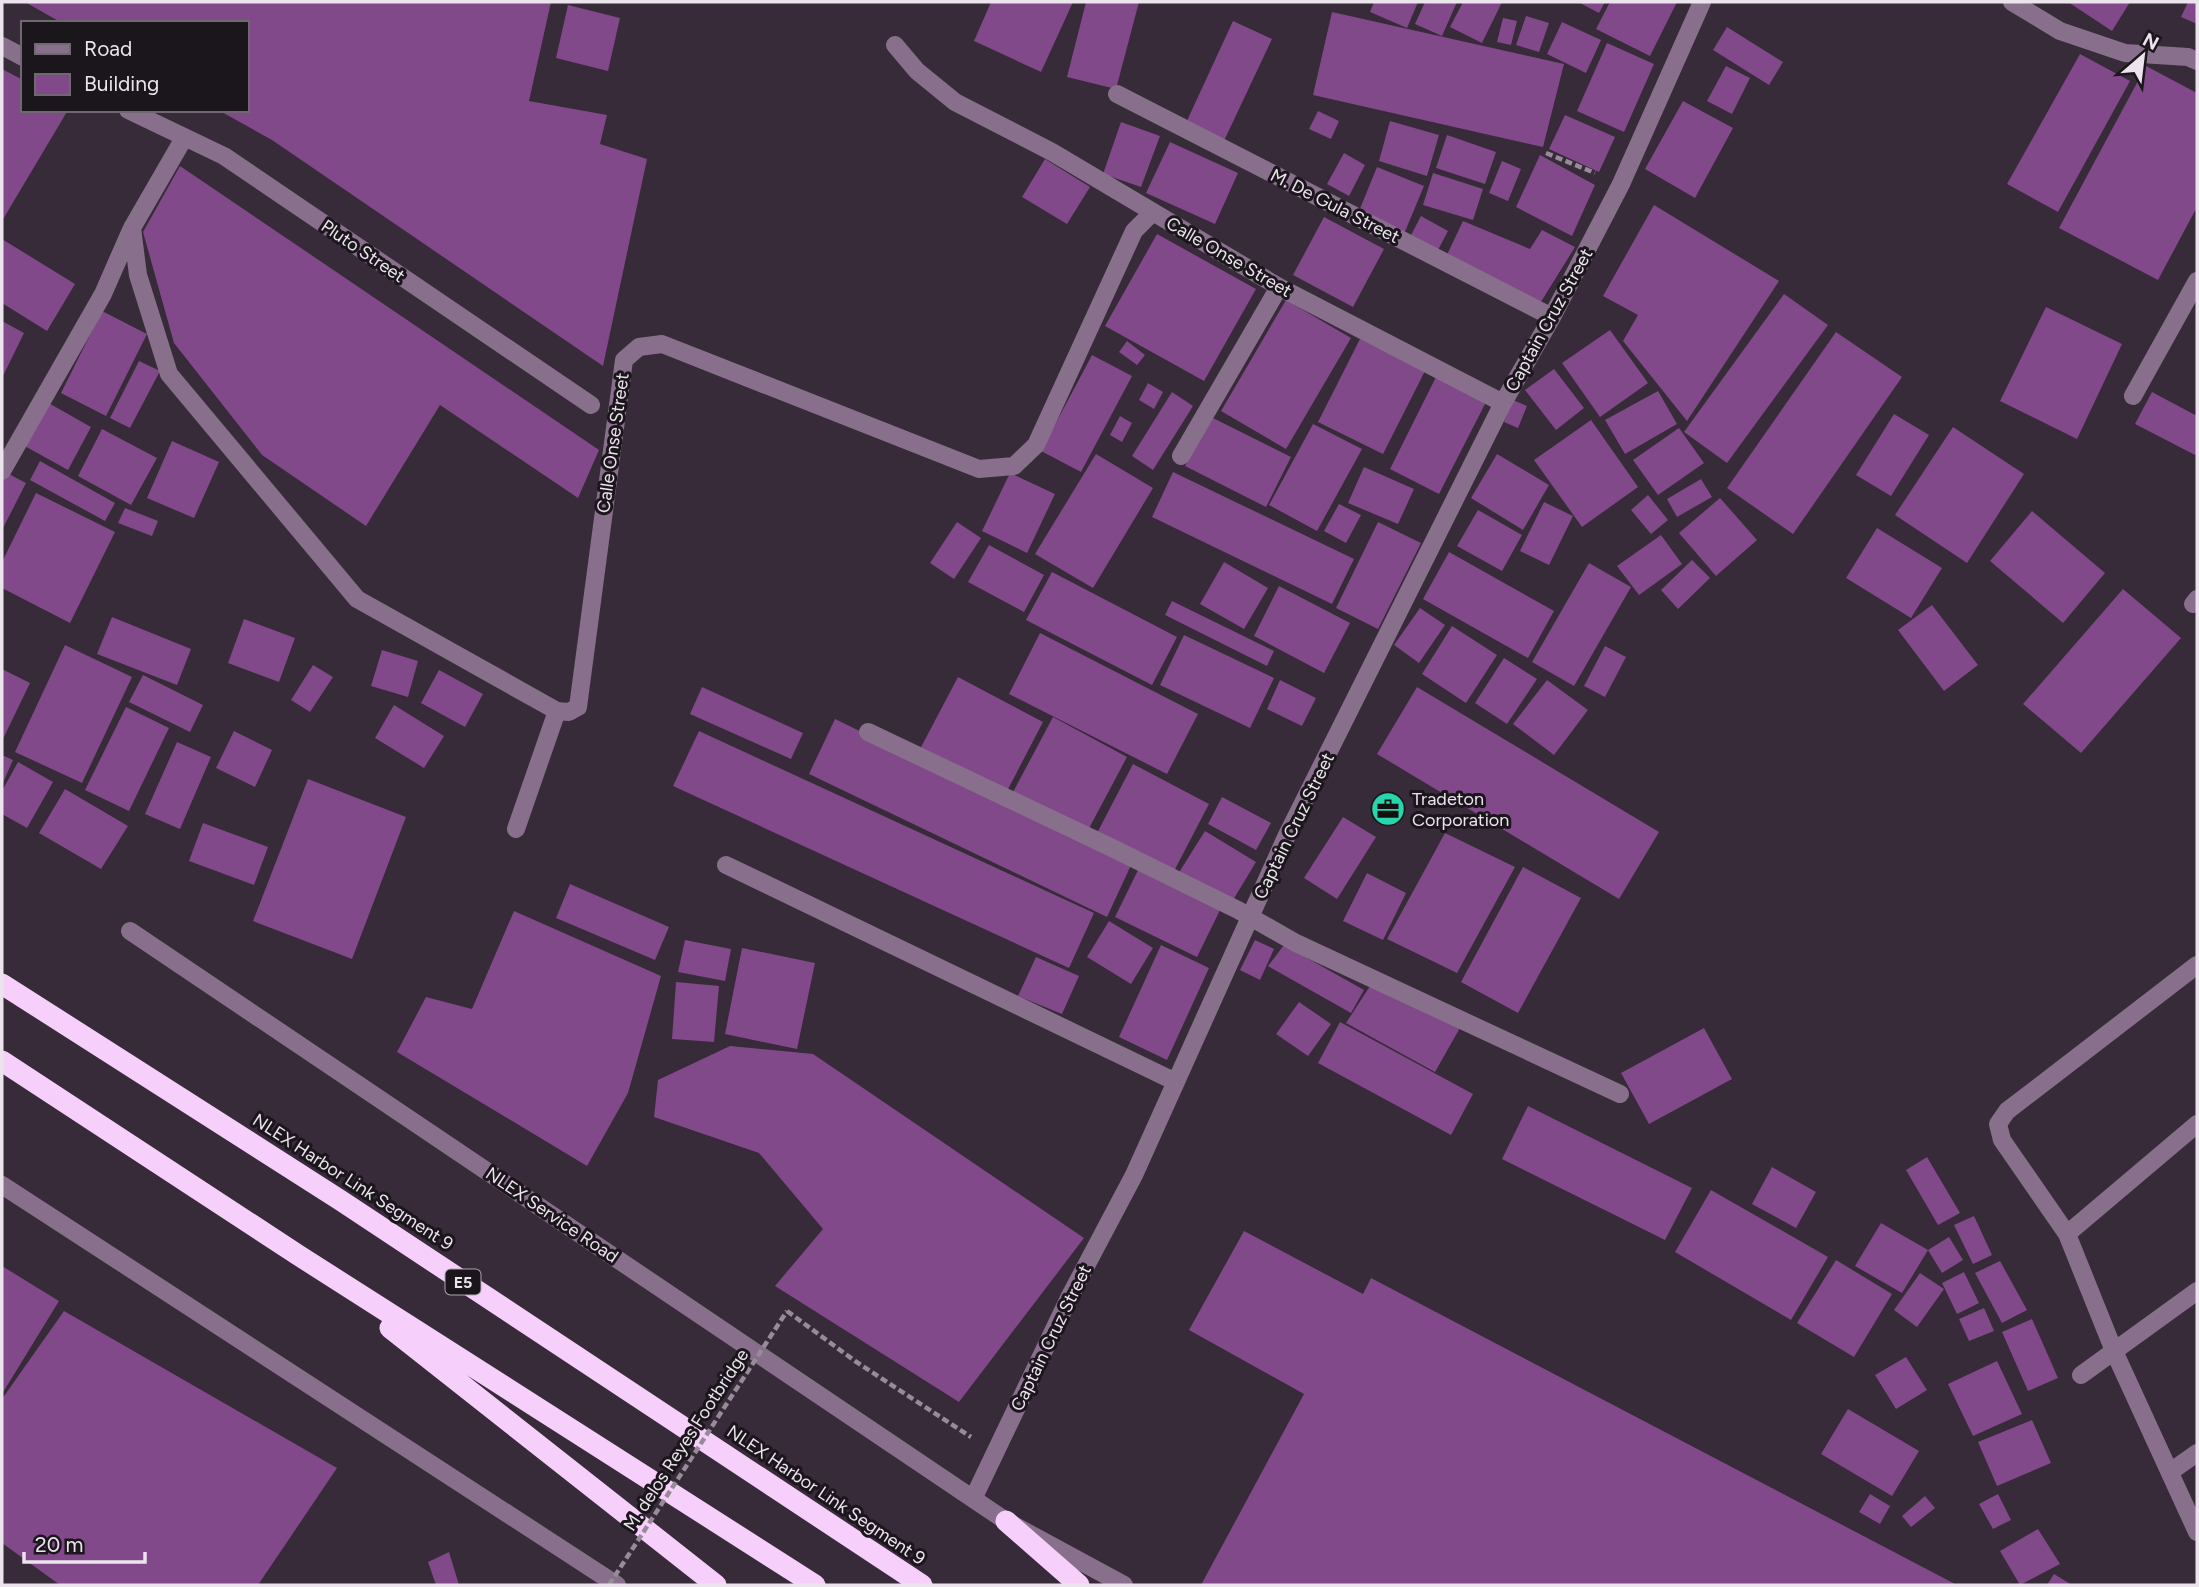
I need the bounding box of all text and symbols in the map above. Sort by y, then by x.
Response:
legend [21,21,248,112]
north arrow [2108,21,2178,91]
text: N [2139,28,2163,55]
text: Road [84,36,132,61]
text: Building [84,71,159,96]
street label: M. De Gula Street [1267,164,1403,248]
street label: Calle Onse Street [1162,212,1296,302]
street label: Pluto Street [317,215,409,287]
street label: Captain Cruz Street [1501,244,1598,395]
street label: Calle Onse Street [592,371,634,515]
street label: Captain Cruz Street [1249,749,1339,903]
place label: Tradeton Corporation [1412,788,1509,831]
office icon: Tradeton Corporation [1369,790,1407,828]
street label: NLEX Harbor Link Segment 9 [249,1109,457,1255]
street label: NLEX Service Road [481,1162,623,1268]
street label: Captain Cruz Street [1006,1261,1096,1415]
road number: E5 [446,1270,480,1294]
street label: M. delos Reyes Footbridge [619,1345,753,1535]
street label: NLEX Harbor Link Segment 9 [723,1420,929,1570]
scale bar [24,1520,145,1564]
text: 20 m [35,1532,83,1557]

